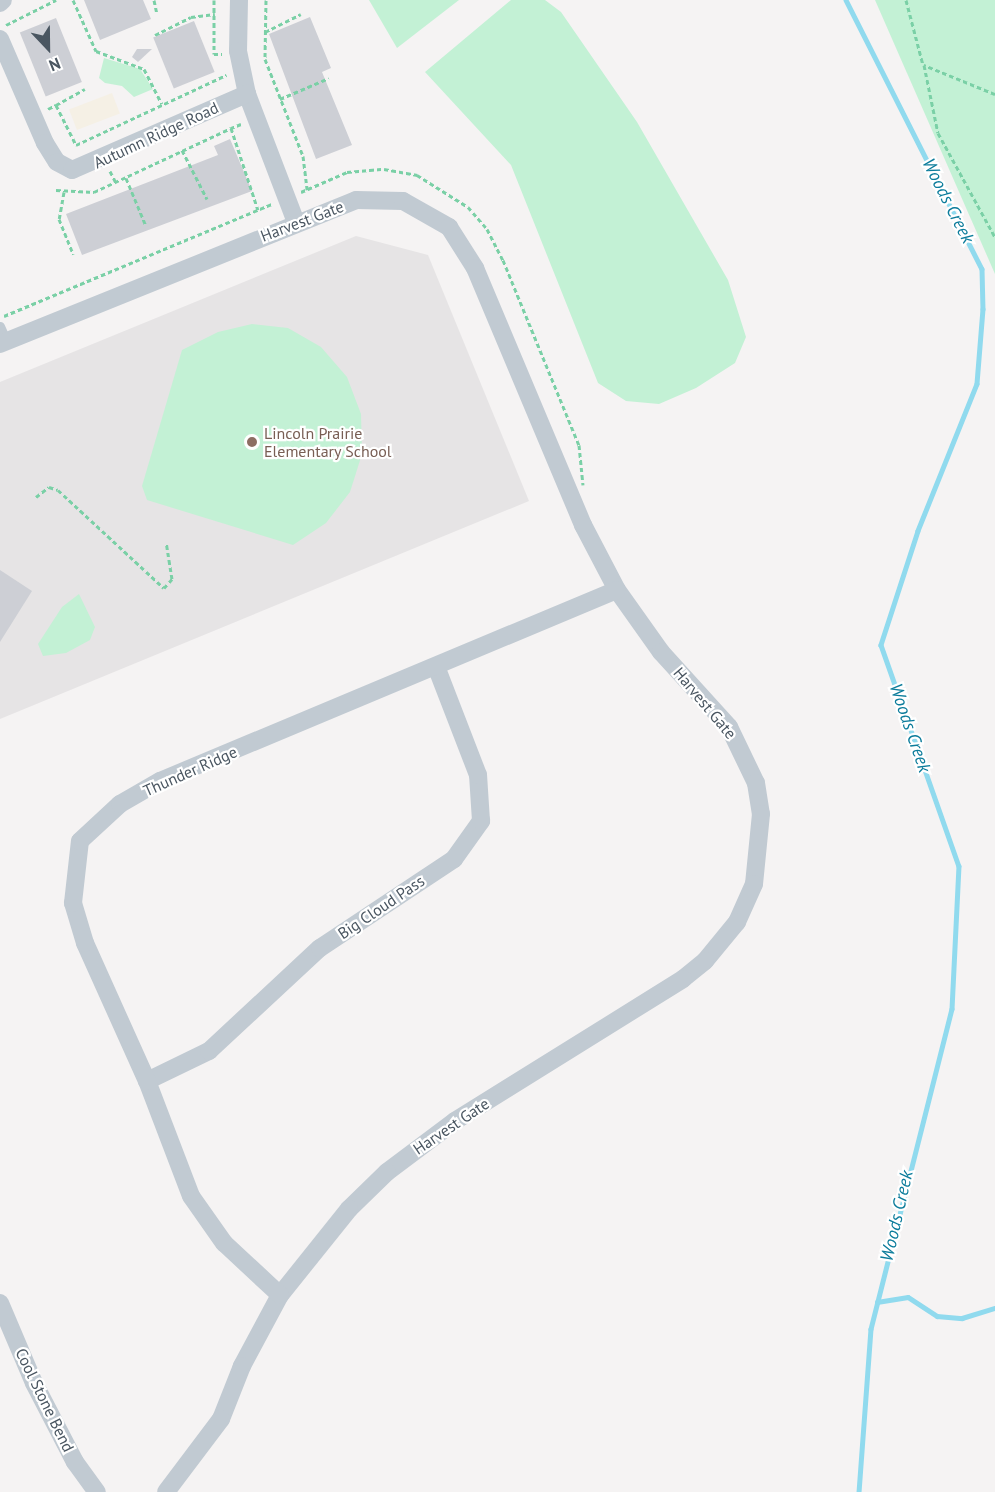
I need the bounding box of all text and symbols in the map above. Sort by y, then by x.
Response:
north arrow [18,18,78,78]
text: N [46,53,63,76]
street label: Autumn Ridge Road [91,98,221,172]
water label: Woods Creek [917,155,979,247]
street label: Harvest Gate [258,196,346,246]
place label: Lincoln Prairie Elementary School [264,423,392,461]
marker: Lincoln Prairie Elementary School [245,435,259,449]
street label: Harvest Gate [670,663,740,743]
water label: Woods Creek [885,681,935,775]
street label: Thunder Ridge [140,742,240,800]
street label: Big Cloud Pass [334,871,428,943]
street label: Harvest Gate [409,1094,493,1158]
water label: Woods Creek [876,1168,918,1264]
street label: Cool Stone Bend [12,1345,78,1455]

